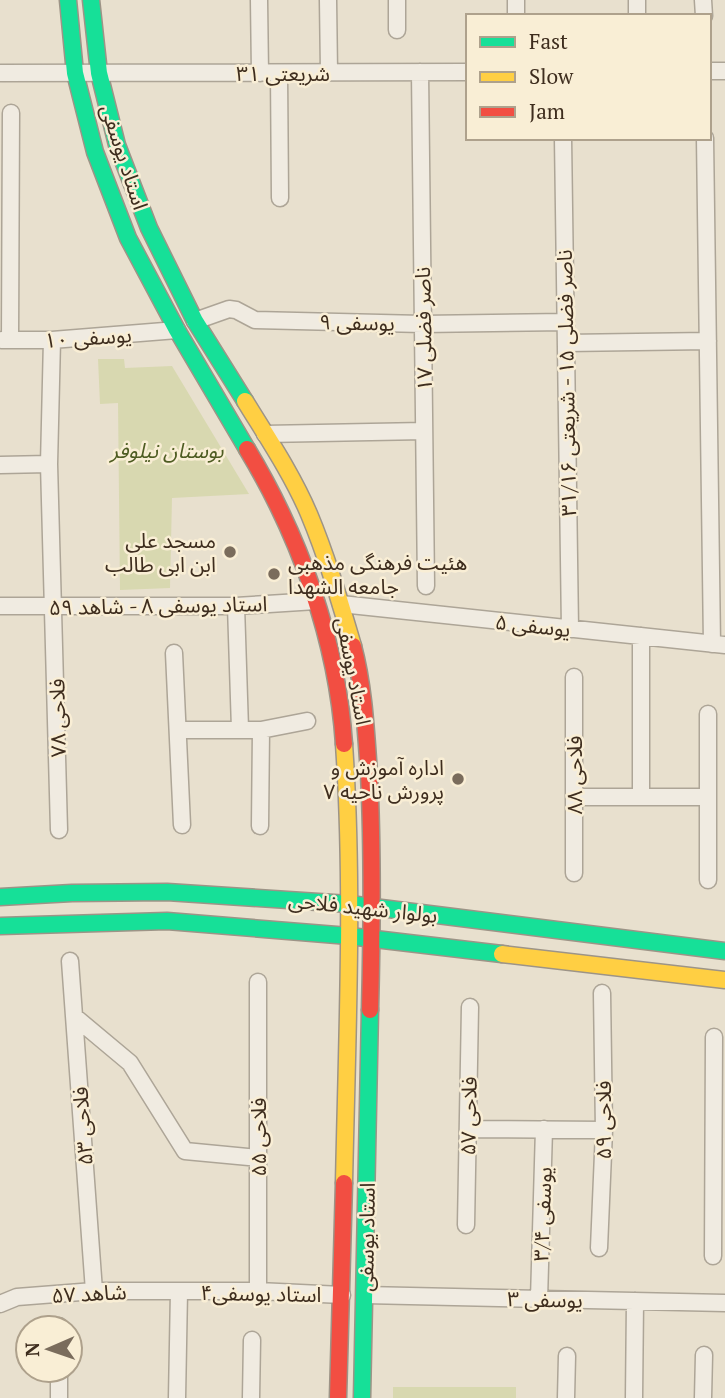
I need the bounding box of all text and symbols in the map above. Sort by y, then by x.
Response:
legend [466,14,711,140]
text: Fast [529,27,568,55]
street label: شریعتی ۳۱ [236,59,330,87]
text: Slow [529,62,574,90]
text: Jam [529,97,565,125]
street label: استاد یوسفی [95,101,155,213]
street label: ناصر فضلی ۱۵ - شریعتی ۳۱/۱۶ [550,249,582,517]
street label: ناصر فضلی ۱۷ [408,267,438,391]
street label: یوسفی ۹ [319,307,395,337]
street label: یوسفی ۱۰ [43,320,133,354]
park label: بوستان نیلوفر [109,436,224,464]
place label: مسجد علی ابن ابی طالب [105,526,216,578]
marker: مسجد علی ابن ابی طالب [222,544,238,560]
place label: هئیت فرهنگی مذهبی جامعه الشهدا [288,548,467,600]
marker: هئیت فرهنگی مذهبی جامعه الشهدا [266,566,282,582]
street label: استاد یوسفی ۸ - شاهد ۵۹ [48,589,268,621]
street label: یوسفی ۵ [494,607,572,643]
street label: استاد یوسفی [330,615,378,727]
street label: فلاحی ۷۸ [42,678,72,758]
street label: فلاحی ۸۸ [560,736,588,814]
place label: اداره آموزش و پرورش ناحیه ۷ [323,753,444,805]
marker: اداره آموزش و پرورش ناحیه ۷ [450,771,466,787]
street label: بولوار شهید فلاحی [287,885,439,929]
street label: فلاحی ۵۷ [453,1076,483,1156]
street label: فلاحی ۵۹ [589,1081,617,1159]
street label: فلاحی ۵۳ [65,1086,99,1166]
street label: فلاحی ۵۵ [244,1098,272,1176]
street label: یوسفی ۳/۴ [526,1166,558,1262]
street label: استاد یوسفی [351,1182,381,1292]
street label: شاهد ۵۷ [51,1277,127,1309]
street label: استاد یوسفی۴ [200,1278,322,1308]
street label: یوسفی ۳ [507,1284,583,1314]
north arrow [14,1314,84,1384]
text: N [19,1341,44,1357]

